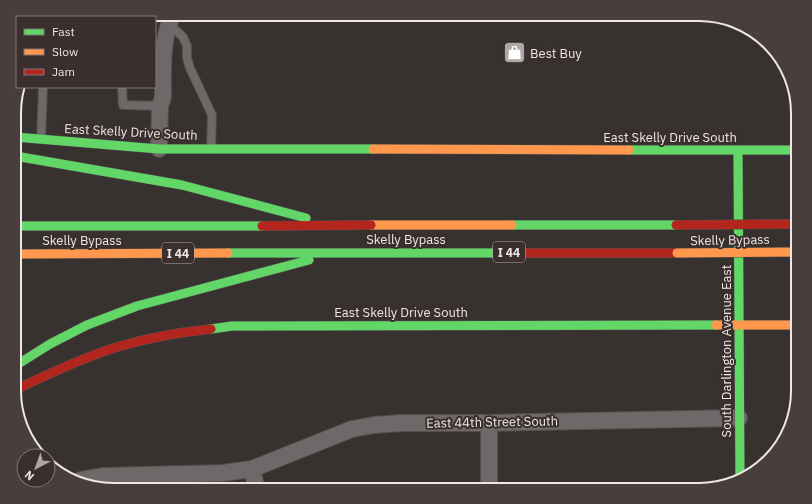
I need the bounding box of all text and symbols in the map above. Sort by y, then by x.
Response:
legend [16,16,156,88]
text: Fast [52,24,75,39]
shop icon: Best Buy [501,40,527,66]
text: Slow [52,44,78,59]
place label: Best Buy [530,45,582,62]
text: Jam [52,64,75,79]
street label: East Skelly Drive South [64,120,198,144]
street label: East Skelly Drive South [603,129,737,146]
street label: Skelly Bypass [366,231,446,248]
street label: Skelly Bypass [690,231,770,249]
street label: Skelly Bypass [42,232,122,249]
road number: I 44 [493,242,525,262]
road number: I 44 [162,243,194,263]
street label: South Darlington Avenue East [718,265,735,437]
street label: East Skelly Drive South [334,304,468,321]
street label: East 44th Street South [426,412,558,432]
north arrow [16,448,56,488]
text: N [22,468,37,483]

